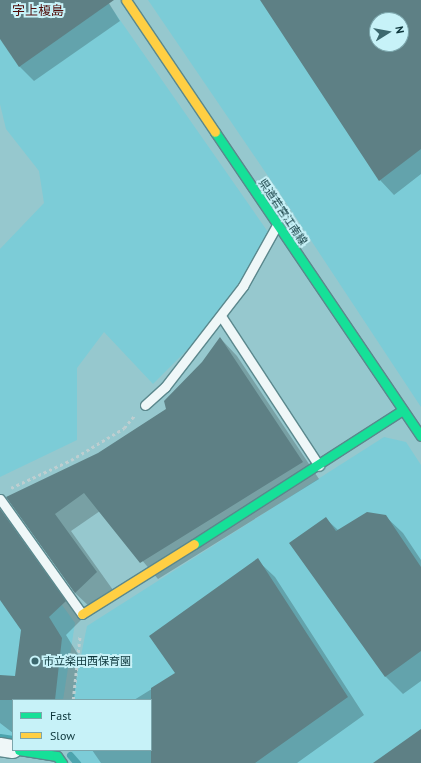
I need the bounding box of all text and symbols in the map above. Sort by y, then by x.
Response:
district label: 字上榎島 [12,3,64,19]
north arrow [369,12,409,52]
text: N [392,25,407,35]
street label: 県道若宮江南線 [256,176,310,248]
place label: 市立楽田西保育園 [43,654,131,668]
marker: 市立楽田西保育園 [30,656,40,666]
legend [12,699,152,751]
text: Fast [50,708,71,723]
text: Slow [50,728,75,743]

